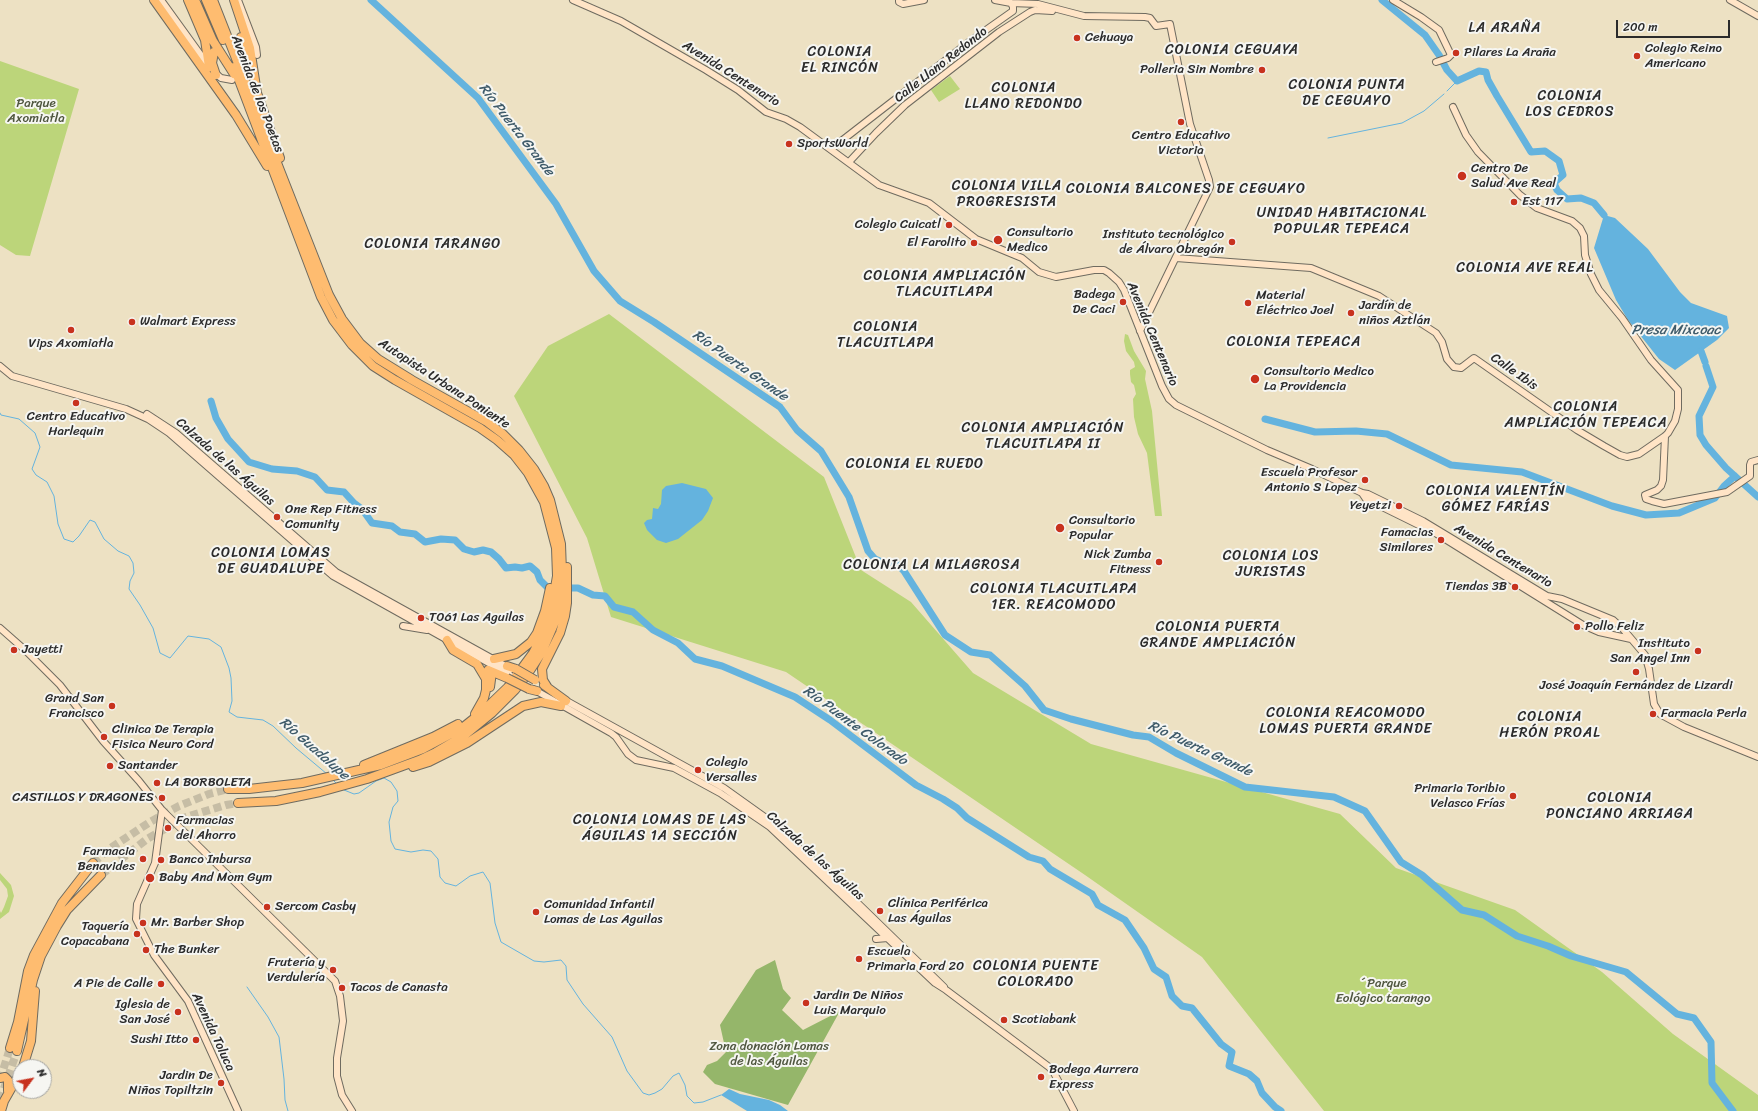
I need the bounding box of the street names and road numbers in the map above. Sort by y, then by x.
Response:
street label: Calle Llano Redondo [891,24,991,106]
street label: Avenida de los Poetas [227,33,287,155]
street label: Avenida Centenario [679,38,783,110]
street label: Avenida Centenario [1123,279,1181,389]
street label: Autopista Urbana Poniente [375,336,513,432]
street label: Calle Ibis [1487,350,1541,394]
street label: Calzada de las Águilas [173,415,277,509]
street label: Avenida Centenario [1451,521,1555,591]
street label: Calzada de las Águilas [763,808,867,904]
street label: Avenida Toluca [188,990,238,1074]

